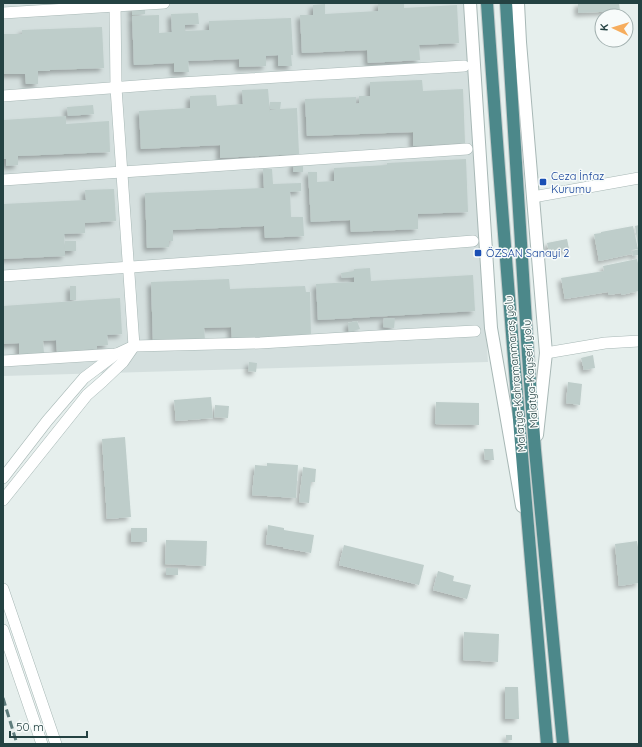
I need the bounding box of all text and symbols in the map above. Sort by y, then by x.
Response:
north arrow [594,8,634,48]
text: K [597,23,611,31]
place label: Ceza İnfaz Kurumu [551,169,604,196]
marker: Ceza İnfaz Kurumu [538,177,548,187]
place label: ÖZSAN Sanayi 2 [486,246,569,260]
marker: ÖZSAN Sanayi 2 [473,248,483,258]
street label: Malatya-Kahramanmaraş yolu [501,295,529,453]
street label: Malatya-Kayseri yolu [519,319,541,429]
scale bar [10,713,87,739]
text: 50 m [16,719,44,734]

